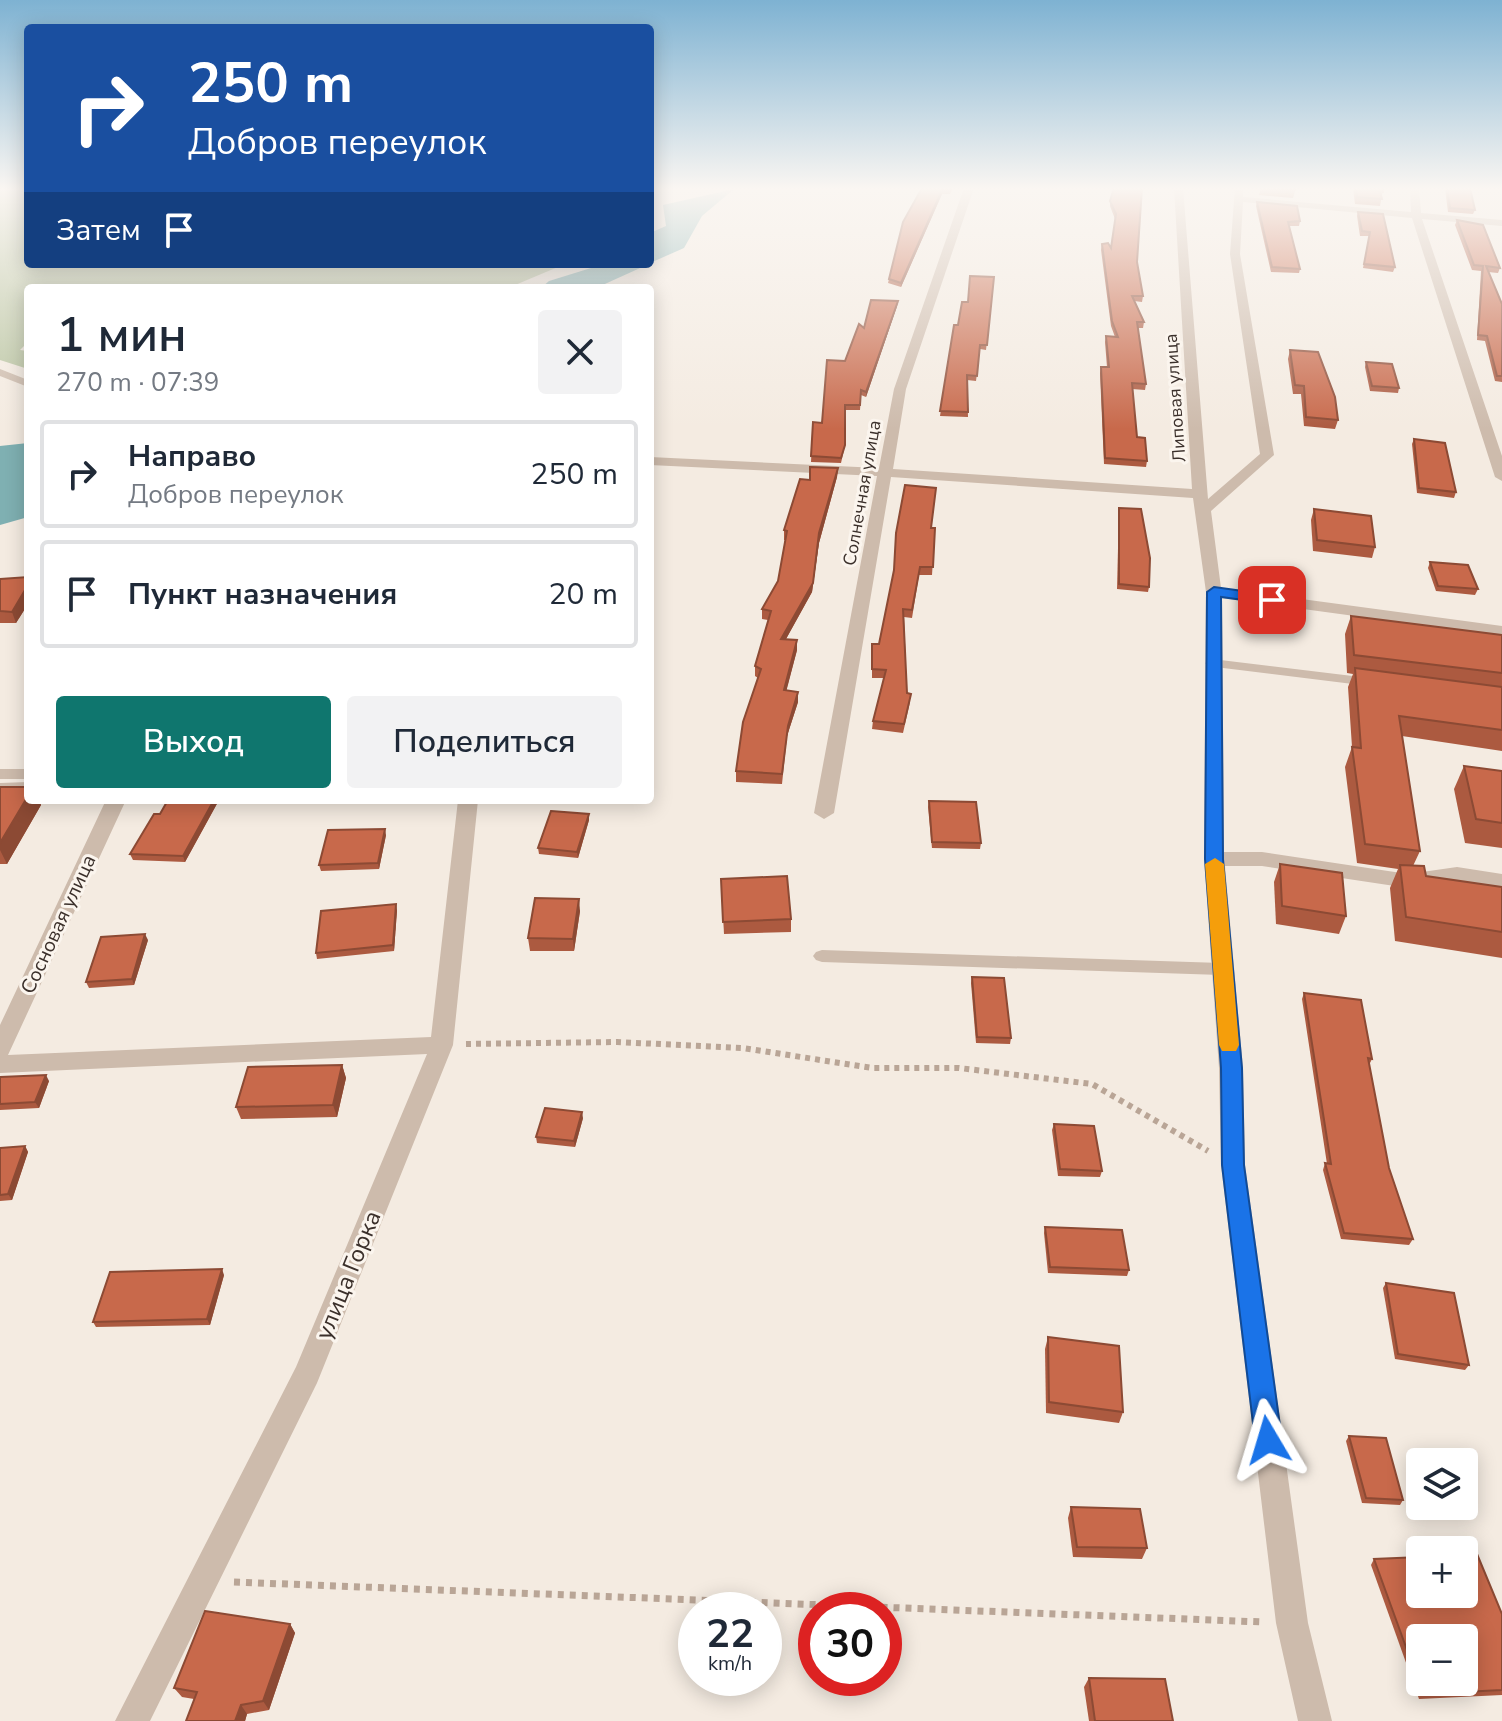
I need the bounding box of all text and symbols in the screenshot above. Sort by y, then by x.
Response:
text: 250 m [188,45,353,122]
icon: right [56,56,160,160]
text: Добров переулок [188,118,486,167]
icon: arrive [157,208,201,252]
text: Затем [56,210,141,251]
text: 1 мин [56,302,187,368]
button: close [538,310,622,394]
street label: Липовая улица [1159,333,1191,463]
text: 270 m · 07:39 [56,365,219,400]
street label: Солнечная улица [837,418,887,568]
text: Направо [128,436,256,477]
icon: right [60,452,104,496]
text: 250 m [531,454,618,495]
text: Добров переулок [128,477,343,512]
pin [1238,566,1306,634]
icon: arrive [60,572,104,616]
text: Пункт назначения [128,574,397,615]
text: 20 m [549,574,618,615]
icon: arrive [1250,578,1294,622]
button: Выход [56,696,331,788]
button: Поделиться [347,696,622,788]
street label: Сосновая улица [14,850,102,998]
street label: улица Горка [308,1206,388,1344]
position arrow [1226,1398,1310,1482]
map controls [1406,1448,1478,1696]
button: layers [1406,1448,1478,1520]
button: + [1406,1536,1478,1608]
speed limit sign: 30 [798,1592,902,1696]
text: 22 [706,1607,754,1661]
button: − [1406,1624,1478,1696]
text: km/h [708,1650,752,1677]

